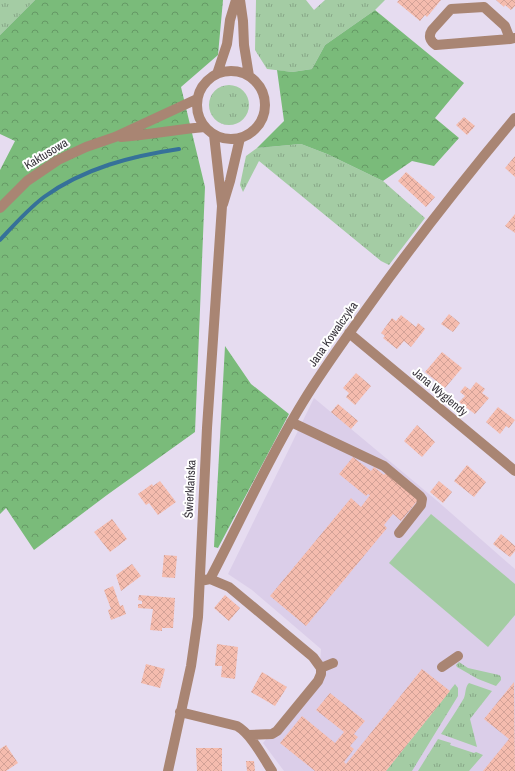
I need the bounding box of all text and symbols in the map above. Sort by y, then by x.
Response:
street label: Kaktusowa [21,134,71,173]
street label: Jana Kowalczyka [305,298,362,370]
street label: Jana Wyglendy [409,364,471,420]
street label: Świerklańska [180,459,200,519]

